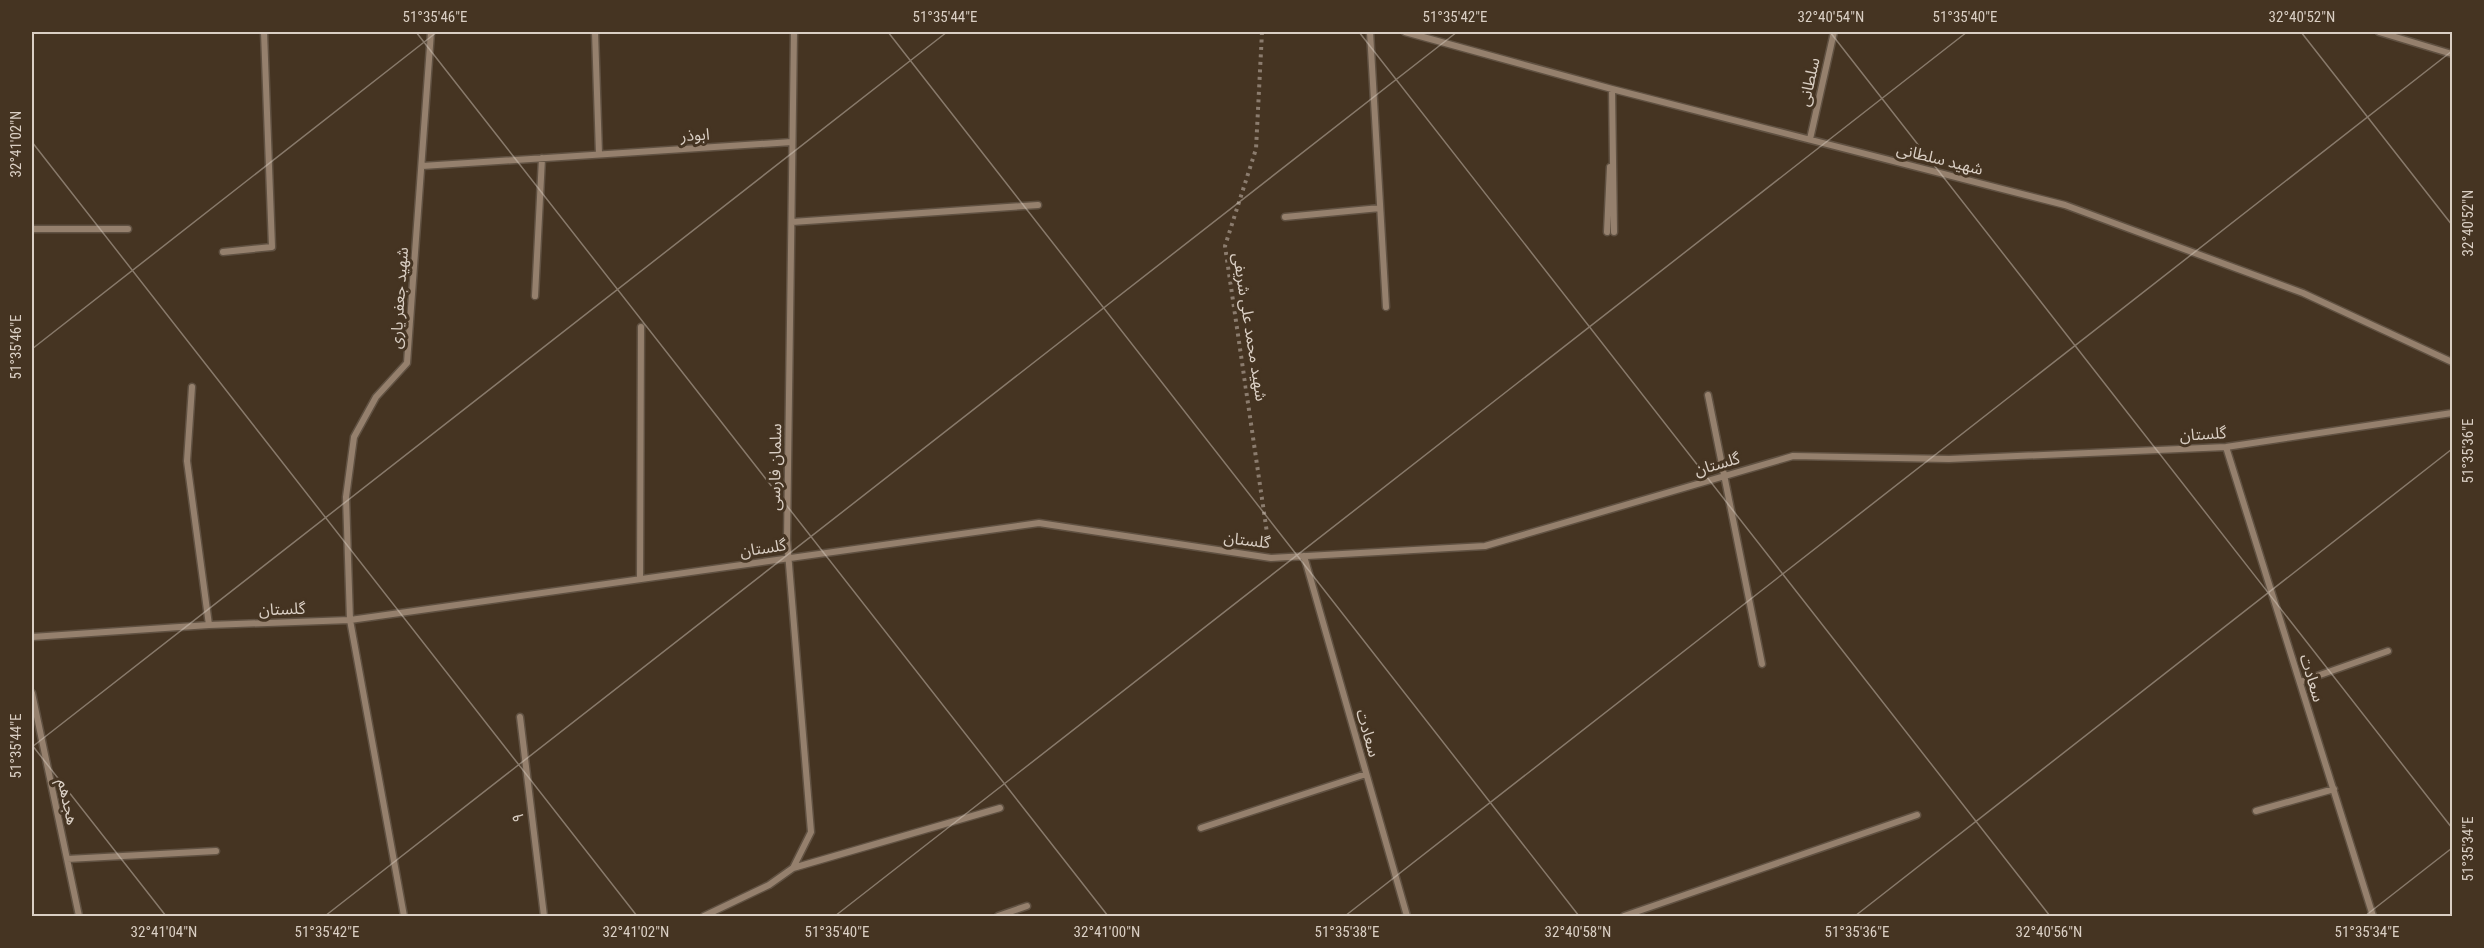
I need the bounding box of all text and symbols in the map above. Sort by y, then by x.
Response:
text: 51°35'46"E [403,8,467,26]
text: 51°35'44"E [913,8,977,26]
text: 51°35'42"E [1423,8,1487,26]
text: 32°40'54"N [1798,8,1864,26]
text: 51°35'40"E [1933,8,1997,26]
text: 32°40'52"N [2269,8,2335,26]
street label: سلطانی [1794,56,1824,108]
text: 32°41'02"N [7,111,25,177]
street label: ابوذر [679,125,710,146]
street label: شهید سلطانی [1895,139,1985,179]
text: 32°40'52"N [2459,190,2477,256]
street label: شهید جعفر یاری [386,246,412,350]
street label: شهید محمد علی شریفی [1229,251,1271,403]
text: 51°35'46"E [7,315,25,379]
text: 51°35'36"E [2459,419,2477,483]
street label: سلمان فارسی [765,423,785,511]
street label: گلستان [2179,423,2227,445]
street label: گلستان [1692,448,1742,480]
street label: گلستان [1223,528,1272,552]
street label: گلستان [739,535,788,561]
street label: گلستان [258,599,306,619]
street label: سعادت [2296,652,2328,704]
street label: سعادت [1352,707,1384,759]
text: 51°35'44"E [7,714,25,778]
street label: هجدهم [51,777,82,827]
street label: ۹ [508,812,528,824]
text: 51°35'34"E [2459,817,2477,881]
text: 32°41'04"N [131,923,197,941]
text: 51°35'42"E [295,923,359,941]
text: 32°41'02"N [603,923,669,941]
text: 51°35'40"E [805,923,869,941]
text: 32°41'00"N [1074,923,1140,941]
text: 51°35'38"E [1315,923,1379,941]
text: 32°40'58"N [1545,923,1611,941]
text: 51°35'36"E [1825,923,1889,941]
text: 32°40'56"N [2016,923,2082,941]
text: 51°35'34"E [2335,923,2399,941]

